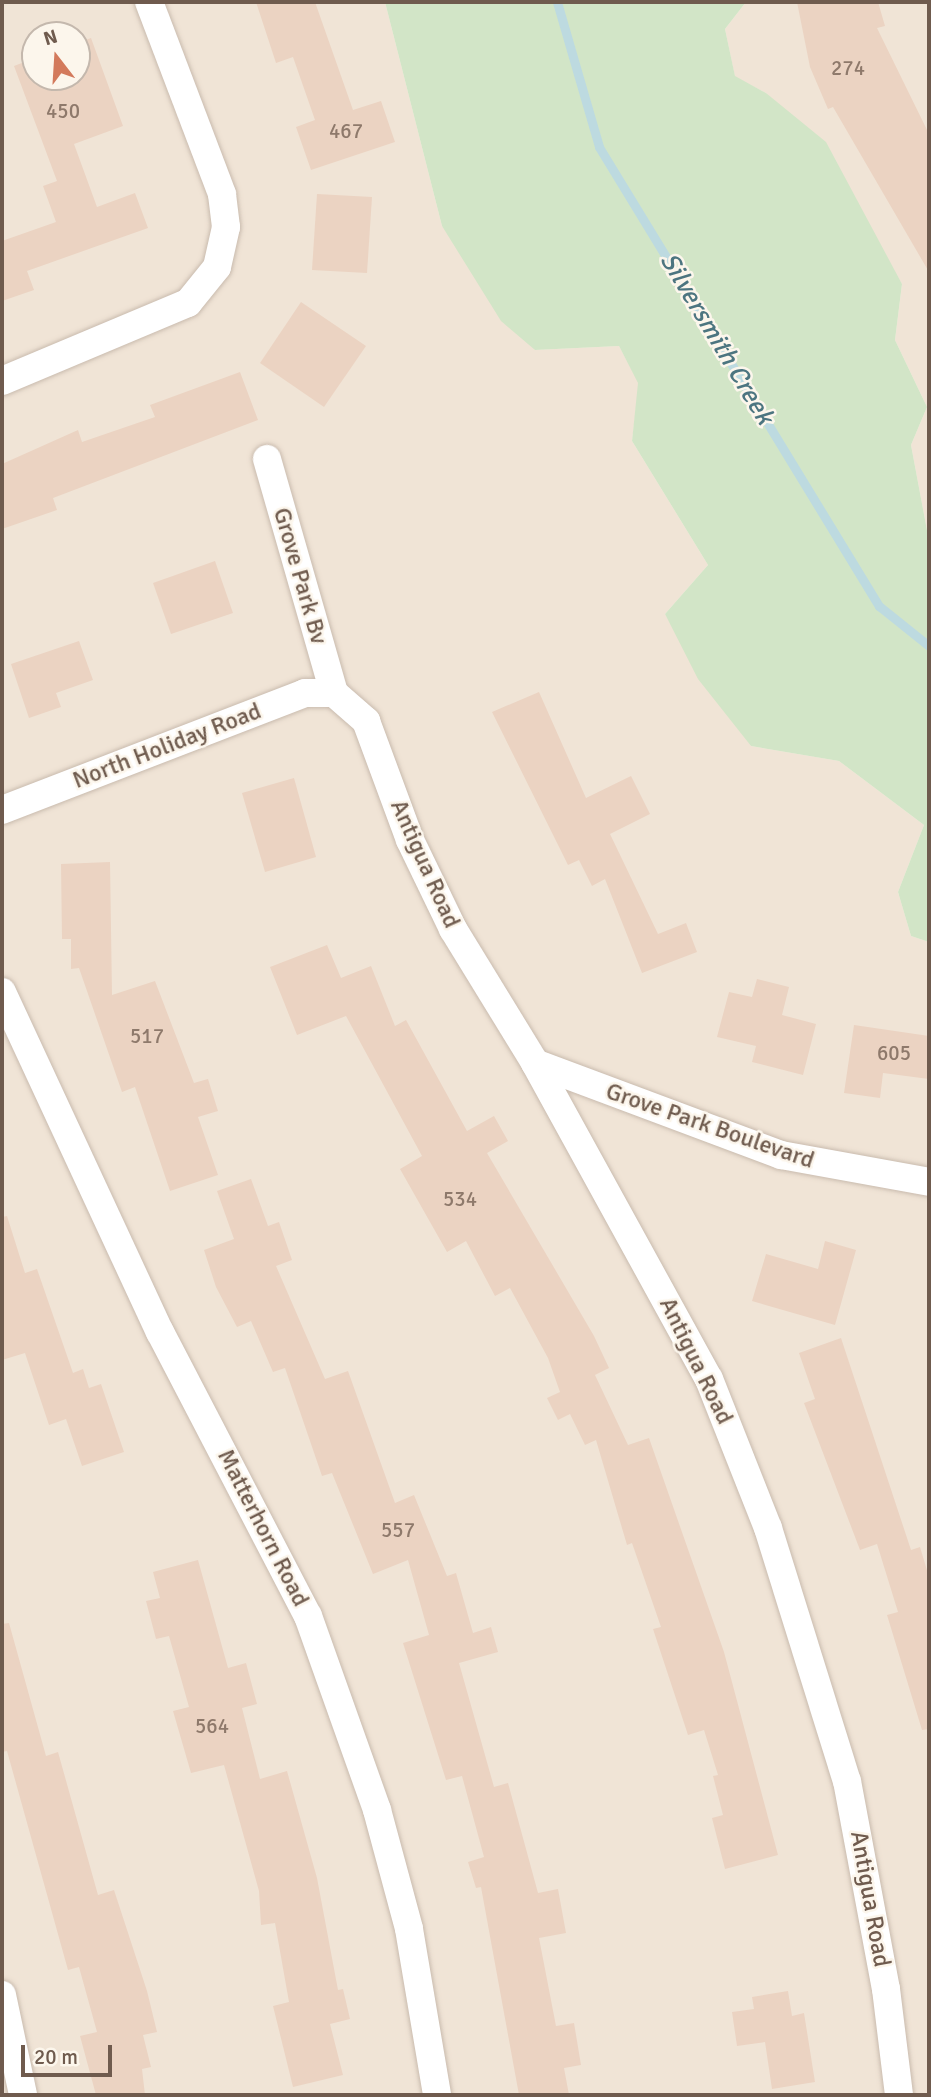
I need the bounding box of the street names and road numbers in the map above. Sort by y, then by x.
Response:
street label: Grove Park Bv [267,505,333,647]
street label: North Holiday Road [69,697,265,795]
street label: Antigua Road [384,795,466,933]
street label: Grove Park Boulevard [602,1077,818,1175]
street label: Antigua Road [653,1293,739,1429]
street label: Matterhorn Road [211,1444,315,1612]
street label: Antigua Road [844,1829,896,1969]

